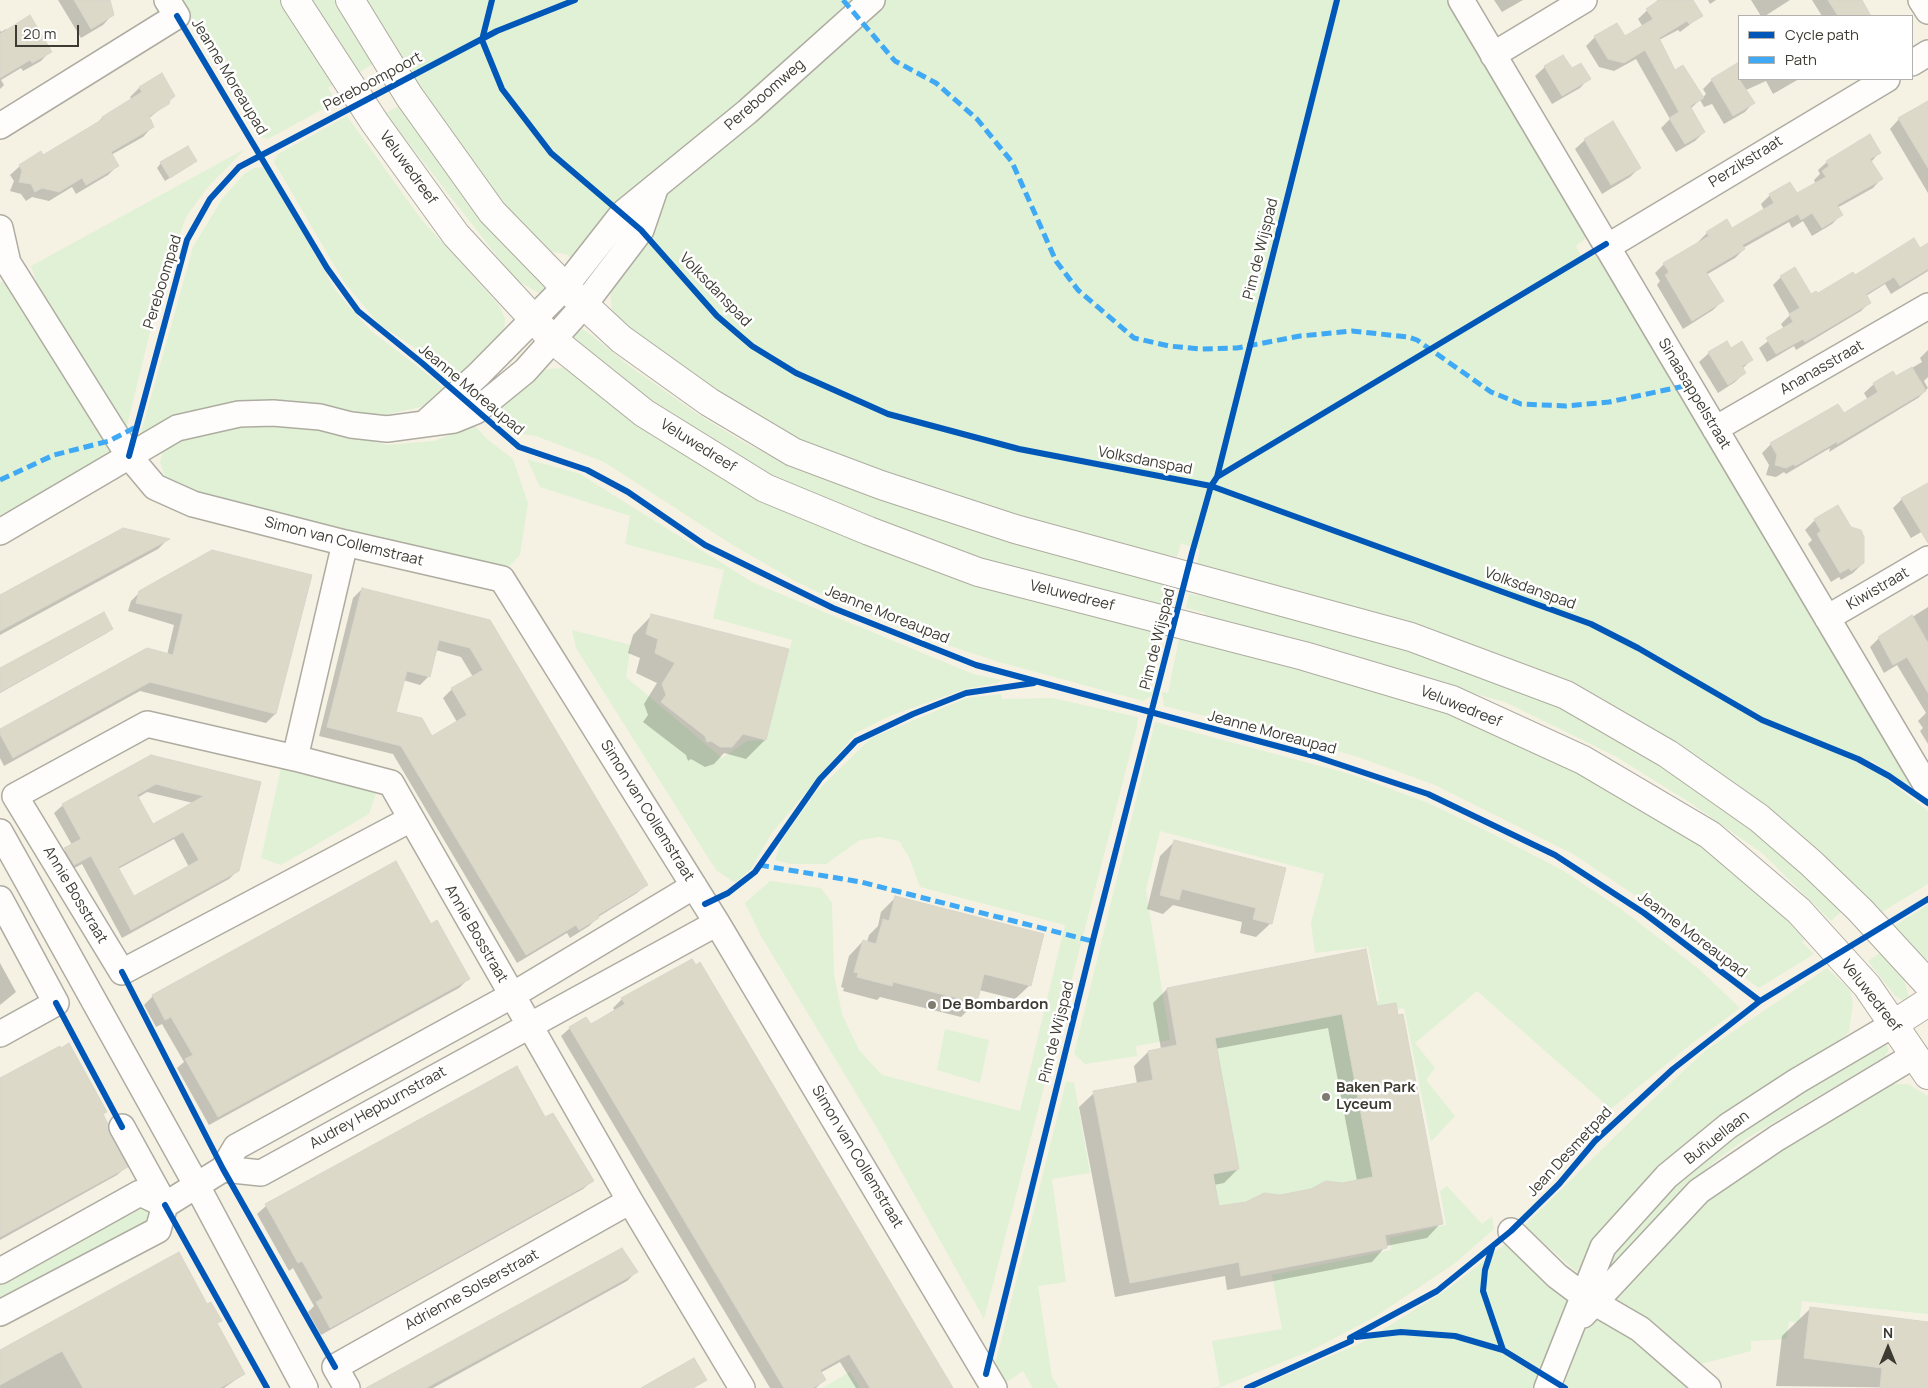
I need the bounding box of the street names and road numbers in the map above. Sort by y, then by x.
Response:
street label: Jeanne Moreaupad [187,16,271,138]
street label: Pereboompoort [321,48,425,116]
street label: Pereboomweg [721,55,809,135]
street label: Veluwedreef [375,128,441,208]
street label: Perzikstraat [1706,132,1786,192]
street label: Pim de Wijspad [1240,196,1282,302]
street label: Pereboompad [140,233,186,331]
street label: Volksdanspad [675,249,755,331]
street label: Sinaasappelstraat [1654,335,1734,453]
street label: Ananasstraat [1777,337,1867,399]
street label: Jeanne Moreaupad [415,341,527,439]
street label: Veluwedreef [657,415,739,477]
street label: Volksdanspad [1096,443,1194,479]
street label: Simon van Collemstraat [263,514,425,570]
street label: Volksdanspad [1482,564,1578,614]
street label: Kiwistraat [1844,564,1912,614]
street label: Veluwedreef [1028,577,1116,615]
street label: Jeanne Moreaupad [822,582,952,648]
street label: Pim de Wijspad [1137,586,1179,692]
street label: Veluwedreef [1418,682,1504,732]
street label: Jeanne Moreaupad [1206,707,1338,759]
street label: Simon van Collemstraat [596,737,698,885]
street label: Annie Bosstraat [39,843,111,947]
street label: Annie Bosstraat [441,882,511,986]
street label: Jeanne Moreaupad [1634,888,1750,982]
street label: Veluwedreef [1837,956,1905,1036]
street label: Pim de Wijspad [1036,979,1078,1085]
street label: Audrey Hepburnstraat [306,1063,450,1153]
street label: Simon van Collemstraat [807,1082,907,1232]
street label: Jean Desmetpad [1524,1103,1616,1201]
street label: Buñuellaan [1681,1107,1753,1169]
street label: Adrienne Solserstraat [402,1246,542,1334]

